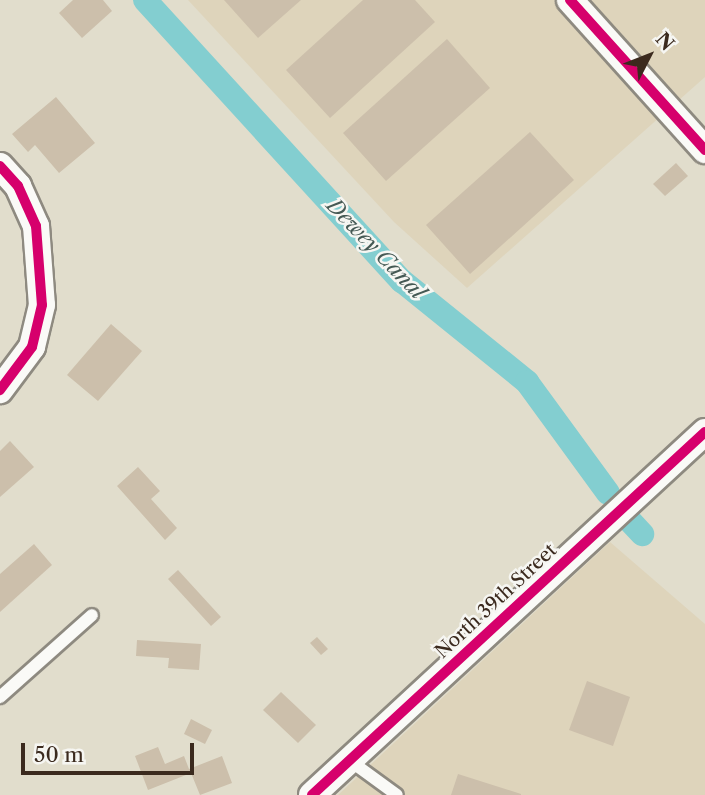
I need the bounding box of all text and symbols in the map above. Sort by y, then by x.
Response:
north arrow [614,21,684,91]
text: N [651,28,679,55]
water label: Dewey Canal [322,193,430,305]
street label: North 39th Street [431,539,561,663]
scale bar [24,728,198,772]
text: 50 m [34,742,84,767]

